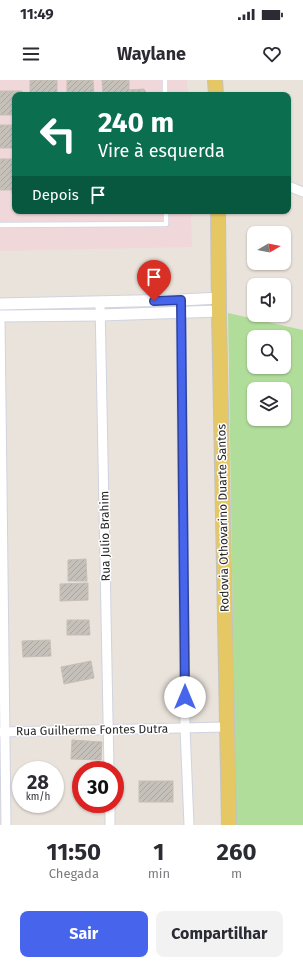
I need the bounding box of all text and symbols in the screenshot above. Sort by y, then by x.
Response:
text: 11:49 [20,5,54,23]
icon: menu [20,43,42,65]
text: Waylane [117,43,186,65]
icon: heart [261,43,283,65]
text: 240 m [98,106,174,139]
icon: left [32,108,84,160]
text: Vire à esquerda [98,140,225,162]
icon: arrive [87,184,109,206]
text: Depois [32,186,79,204]
north arrow [247,226,291,270]
map controls [247,226,291,426]
pin [137,260,171,301]
icon: arrive [143,266,165,288]
button: sound [247,278,291,322]
button: search [247,330,291,374]
button: layers [247,382,291,426]
street label: Rodovia Othovarino Duarte Santos [214,424,232,612]
street label: Rua Julio Brahim [97,491,113,581]
position arrow [164,676,206,718]
street label: Rua Guilherme Fontes Dutra [16,722,168,738]
speed limit sign: 30 [72,761,124,813]
text: 28 [27,770,49,794]
text: km/h [26,791,50,803]
text: 11:50 [46,838,101,866]
text: 1 [153,838,164,866]
text: 260 [217,838,257,866]
text: Chegada [49,866,99,881]
text: min [148,866,170,881]
text: m [231,866,242,881]
button: Sair [20,911,148,957]
button: Compartilhar [156,911,283,957]

